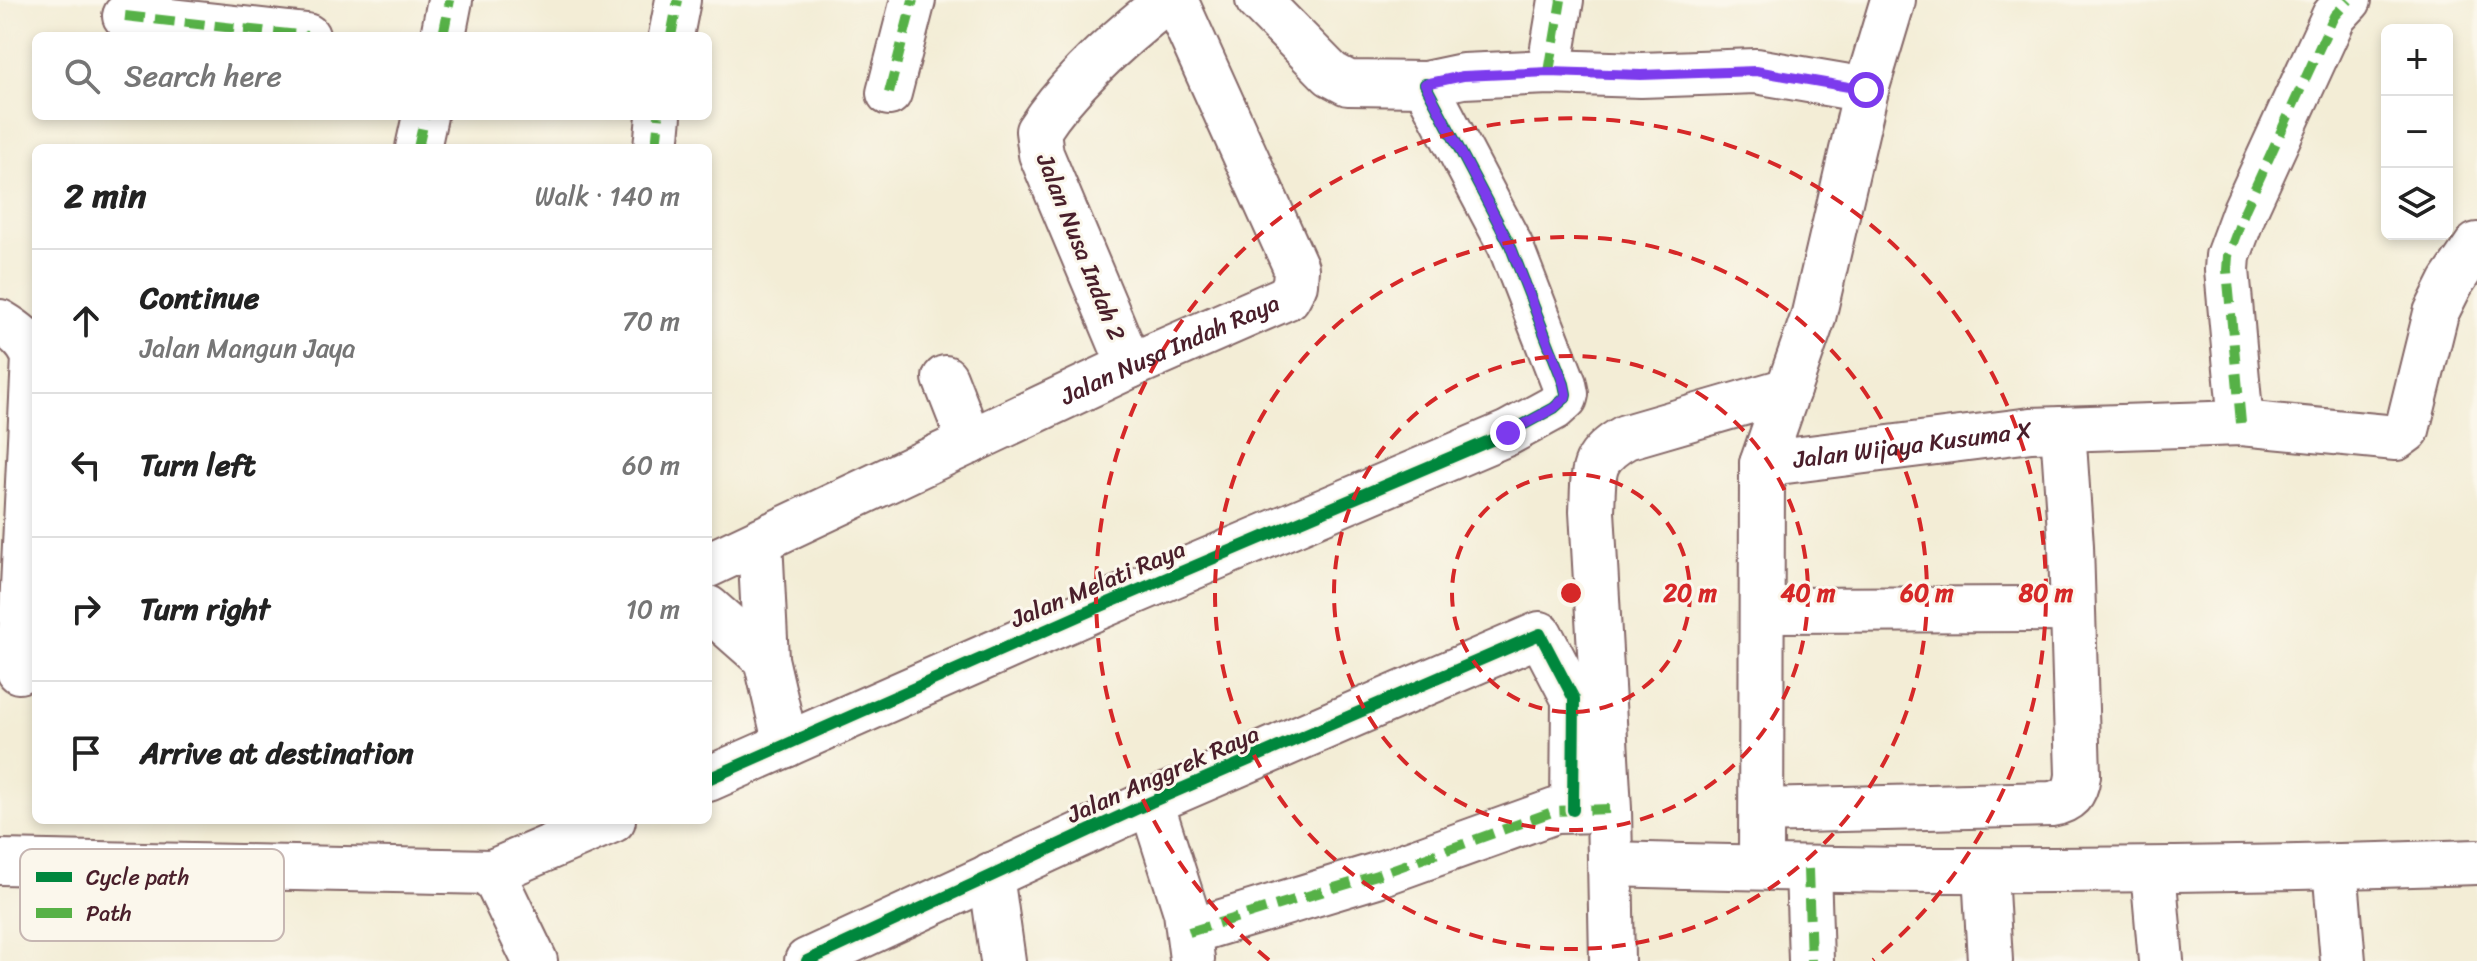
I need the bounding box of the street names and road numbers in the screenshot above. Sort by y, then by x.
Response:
street label: Jalan Nusa Indah 2 [1024,146,1138,347]
street label: Jalan Nusa Indah Raya [1052,282,1287,417]
street label: Jalan Wijaya Kusuma X [1790,409,2035,481]
street label: Jalan Melati Raya [1003,528,1192,640]
street label: Jalan Anggrek Raya [1059,713,1266,836]

